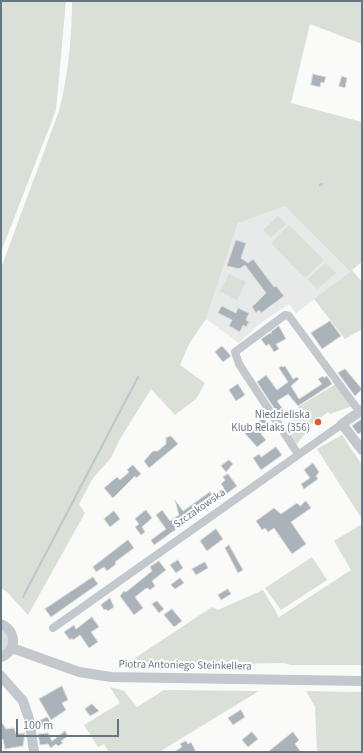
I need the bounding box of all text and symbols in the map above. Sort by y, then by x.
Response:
place label: Niedzieliska Klub Relaks (356) [231,409,310,435]
marker: Niedzieliska Klub Relaks (356) [313,417,323,427]
street label: Szczakowska [172,486,228,532]
street label: Piotra Antoniego Steinkellera [118,658,252,674]
scale bar [18,711,121,737]
text: 100 m [23,717,53,734]

